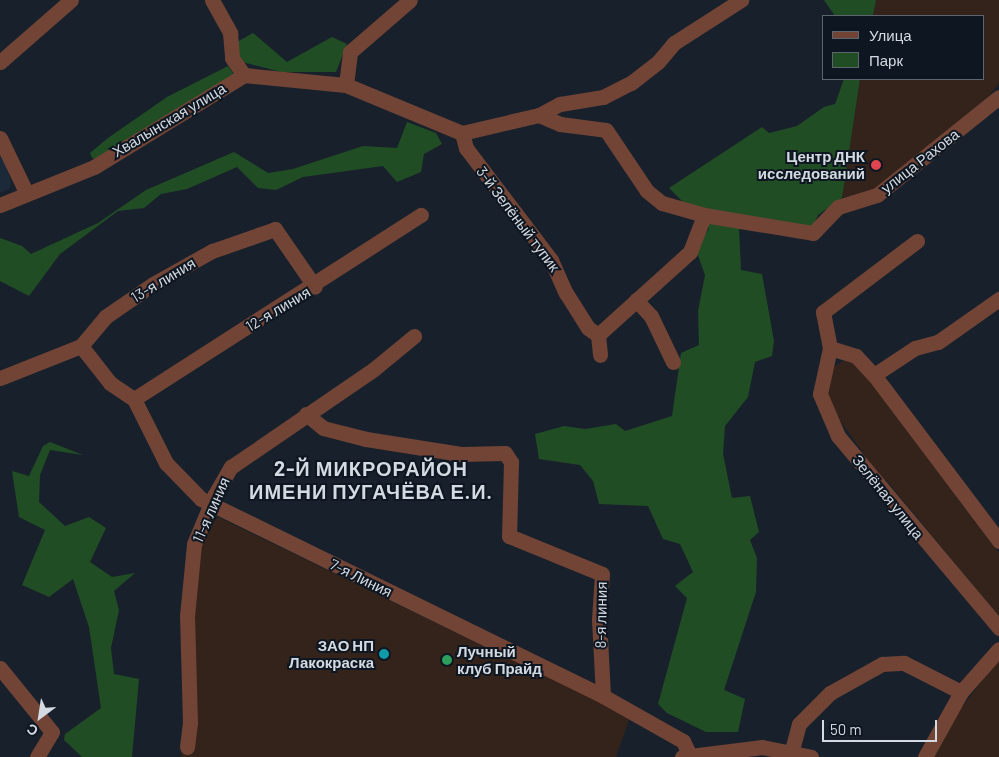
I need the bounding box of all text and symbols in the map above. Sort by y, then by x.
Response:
legend [822,15,984,80]
text: Улица [869,26,912,44]
text: Парк [869,51,903,69]
street label: Хвалынская улица [109,79,229,161]
street label: улица Рахова [877,125,963,197]
place label: Центр ДНК исследований [758,147,865,182]
marker: Центр ДНК исследований [869,158,883,172]
street label: 3-й Зелёный тупик [473,163,563,275]
street label: 13-я линия [128,254,198,306]
street label: 12-я линия [242,283,314,335]
street label: Зелёная улица [849,451,927,543]
district label: 2-Й МИКРОРАЙОН ИМЕНИ ПУГАЧЁВА Е.И. [247,457,495,504]
street label: 11-я линия [189,475,233,545]
street label: 7-я Линия [327,555,395,601]
street label: 8-я линия [591,581,611,649]
place label: ЗАО НП Лакокраска [289,636,374,671]
place label: Лучный клуб Прайд [457,642,542,677]
marker: ЗАО НП Лакокраска [378,648,390,660]
marker: Лучный клуб Прайд [441,654,453,666]
north arrow [15,692,65,742]
scale bar [824,710,939,742]
text: С [23,720,41,740]
text: 50 m [830,720,862,738]

